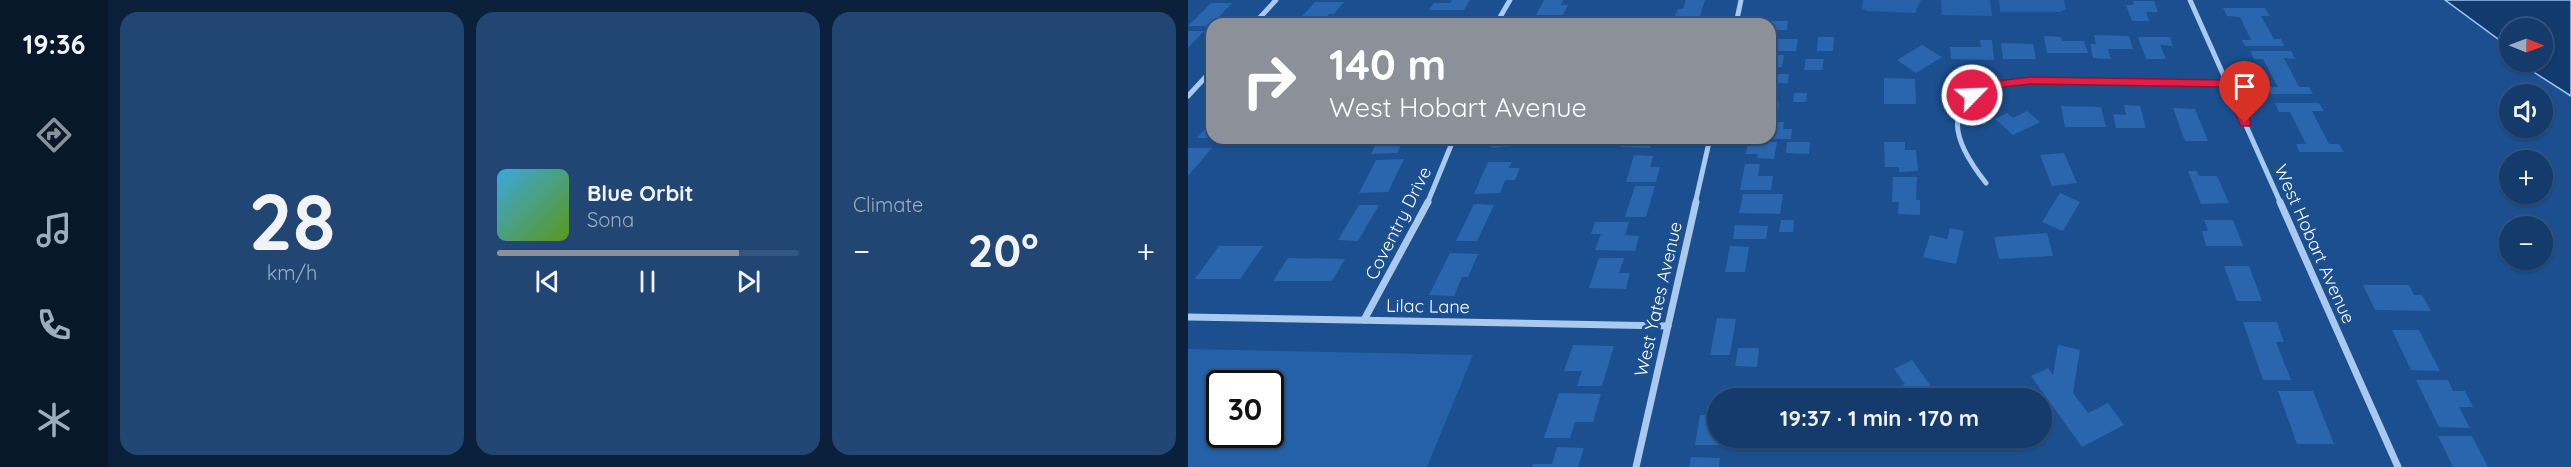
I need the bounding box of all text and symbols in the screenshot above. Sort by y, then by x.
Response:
north arrow [2499,18,2553,72]
map controls [2499,18,2553,270]
text: 19:36 [23,27,85,61]
text: 140 m [1329,38,1446,91]
icon: right [1230,42,1308,120]
pin [2219,61,2270,123]
position arrow [1940,63,2004,127]
icon: arrive [2228,70,2261,103]
button: sound [2499,84,2553,138]
text: West Hobart Avenue [1329,90,1587,124]
icon: directions [33,114,75,156]
button: + [2499,150,2553,204]
street label: West Hobart Avenue [2270,161,2360,327]
street label: Coventry Drive [1360,163,1436,283]
text: 28 [248,172,336,270]
text: Blue Orbit [587,179,693,207]
text: Climate [853,192,923,217]
text: Sona [587,207,634,232]
icon: music [33,209,75,251]
button: − [2499,216,2553,270]
street label: West Yates Avenue [1629,219,1687,379]
text: 20° [968,222,1039,278]
text: − [853,230,870,271]
text: + [1136,230,1155,271]
text: km/h [267,260,317,285]
icon: previous [531,265,564,298]
icon: pause [631,265,664,298]
icon: next [732,265,765,298]
street label: Lilac Lane [1386,294,1470,318]
icon: phone [33,304,75,346]
speed limit sign: 30 [1206,370,1284,448]
icon: climate [33,399,75,441]
text: 19:37 · 1 min · 170 m [1780,404,1979,432]

